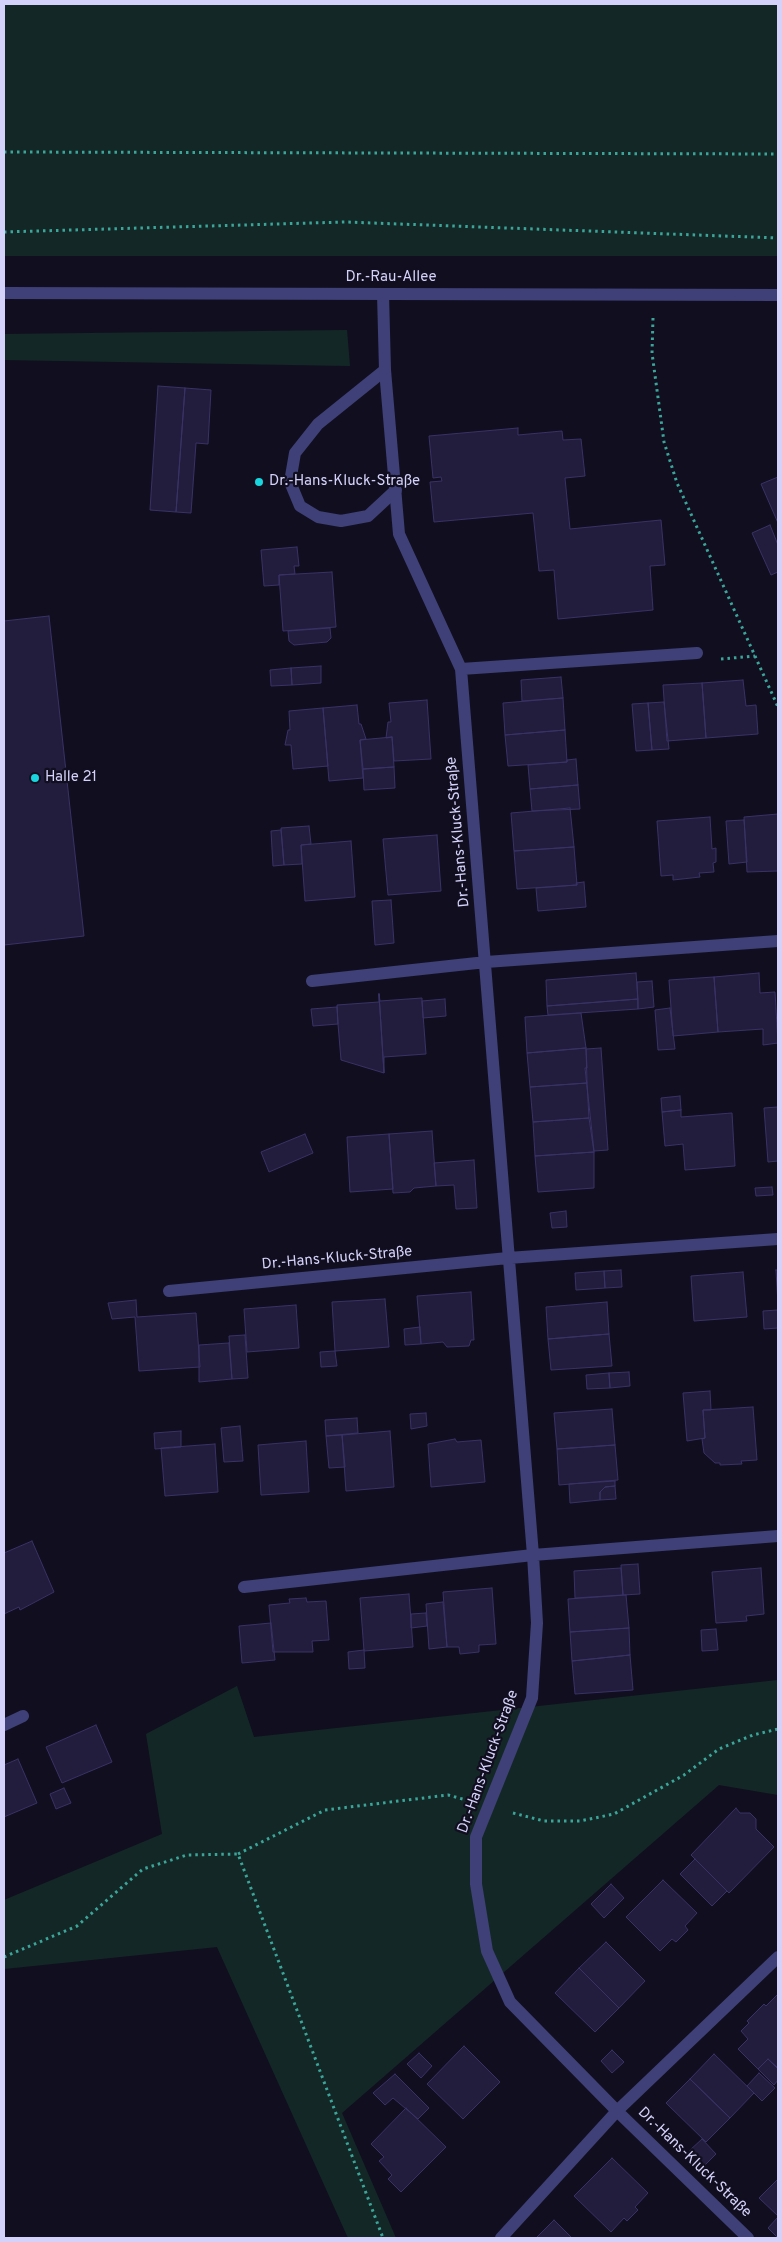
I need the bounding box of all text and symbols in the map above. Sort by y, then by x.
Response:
street label: Dr.-Rau-Allee [345,269,437,287]
place label: Dr.-Hans-Kluck-Straße [269,473,420,491]
marker: Dr.-Hans-Kluck-Straße [253,476,265,488]
street label: Dr.-Hans-Kluck-Straße [443,756,475,908]
place label: Halle 21 [45,769,97,787]
marker: Halle 21 [29,772,41,784]
street label: Dr.-Hans-Kluck-Straße [261,1243,413,1275]
street label: Dr.-Hans-Kluck-Straße [455,1688,523,1836]
street label: Dr.-Hans-Kluck-Straße [633,2104,755,2222]

